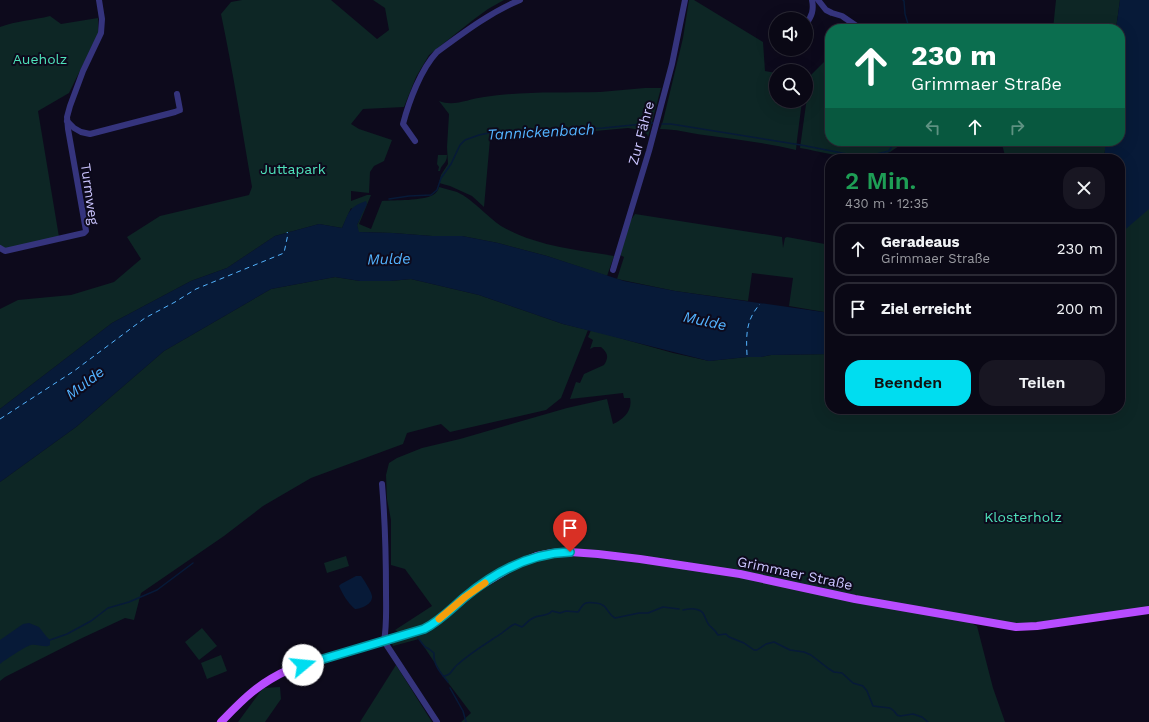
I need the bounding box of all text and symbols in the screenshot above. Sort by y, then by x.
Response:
map controls [769,12,813,108]
button: sound [769,12,813,56]
text: 230 m [911,39,997,72]
icon: ahead [845,40,897,92]
park label: Aueholz [13,51,67,67]
button: search [769,64,813,108]
text: Grimmaer Straße [911,73,1062,94]
street label: Zur Fähre [625,99,657,167]
icon: left [922,116,944,138]
icon: ahead [964,116,986,138]
icon: right [1006,116,1028,138]
water label: Tannickenbach [487,120,595,144]
park label: Juttapark [260,161,326,177]
street label: Turmweg [78,162,102,226]
text: 2 Min. [845,167,916,195]
button: close [1063,167,1105,209]
text: 430 m · 12:35 [845,196,929,211]
text: Geradeaus [881,233,960,251]
icon: ahead [847,238,869,260]
text: 230 m [1057,240,1103,258]
water label: Mulde [367,250,411,268]
text: Grimmaer Straße [881,251,990,266]
icon: arrive [847,298,869,320]
text: Ziel erreicht [881,300,971,318]
text: 200 m [1056,300,1103,318]
water label: Mulde [682,308,728,334]
button: Beenden [845,360,971,406]
button: Teilen [979,360,1105,406]
water label: Mulde [62,363,108,403]
park label: Klosterholz [984,509,1062,525]
pin [553,511,587,552]
icon: arrive [559,517,581,539]
street label: Grimmaer Straße [736,553,854,593]
position arrow [282,644,324,686]

